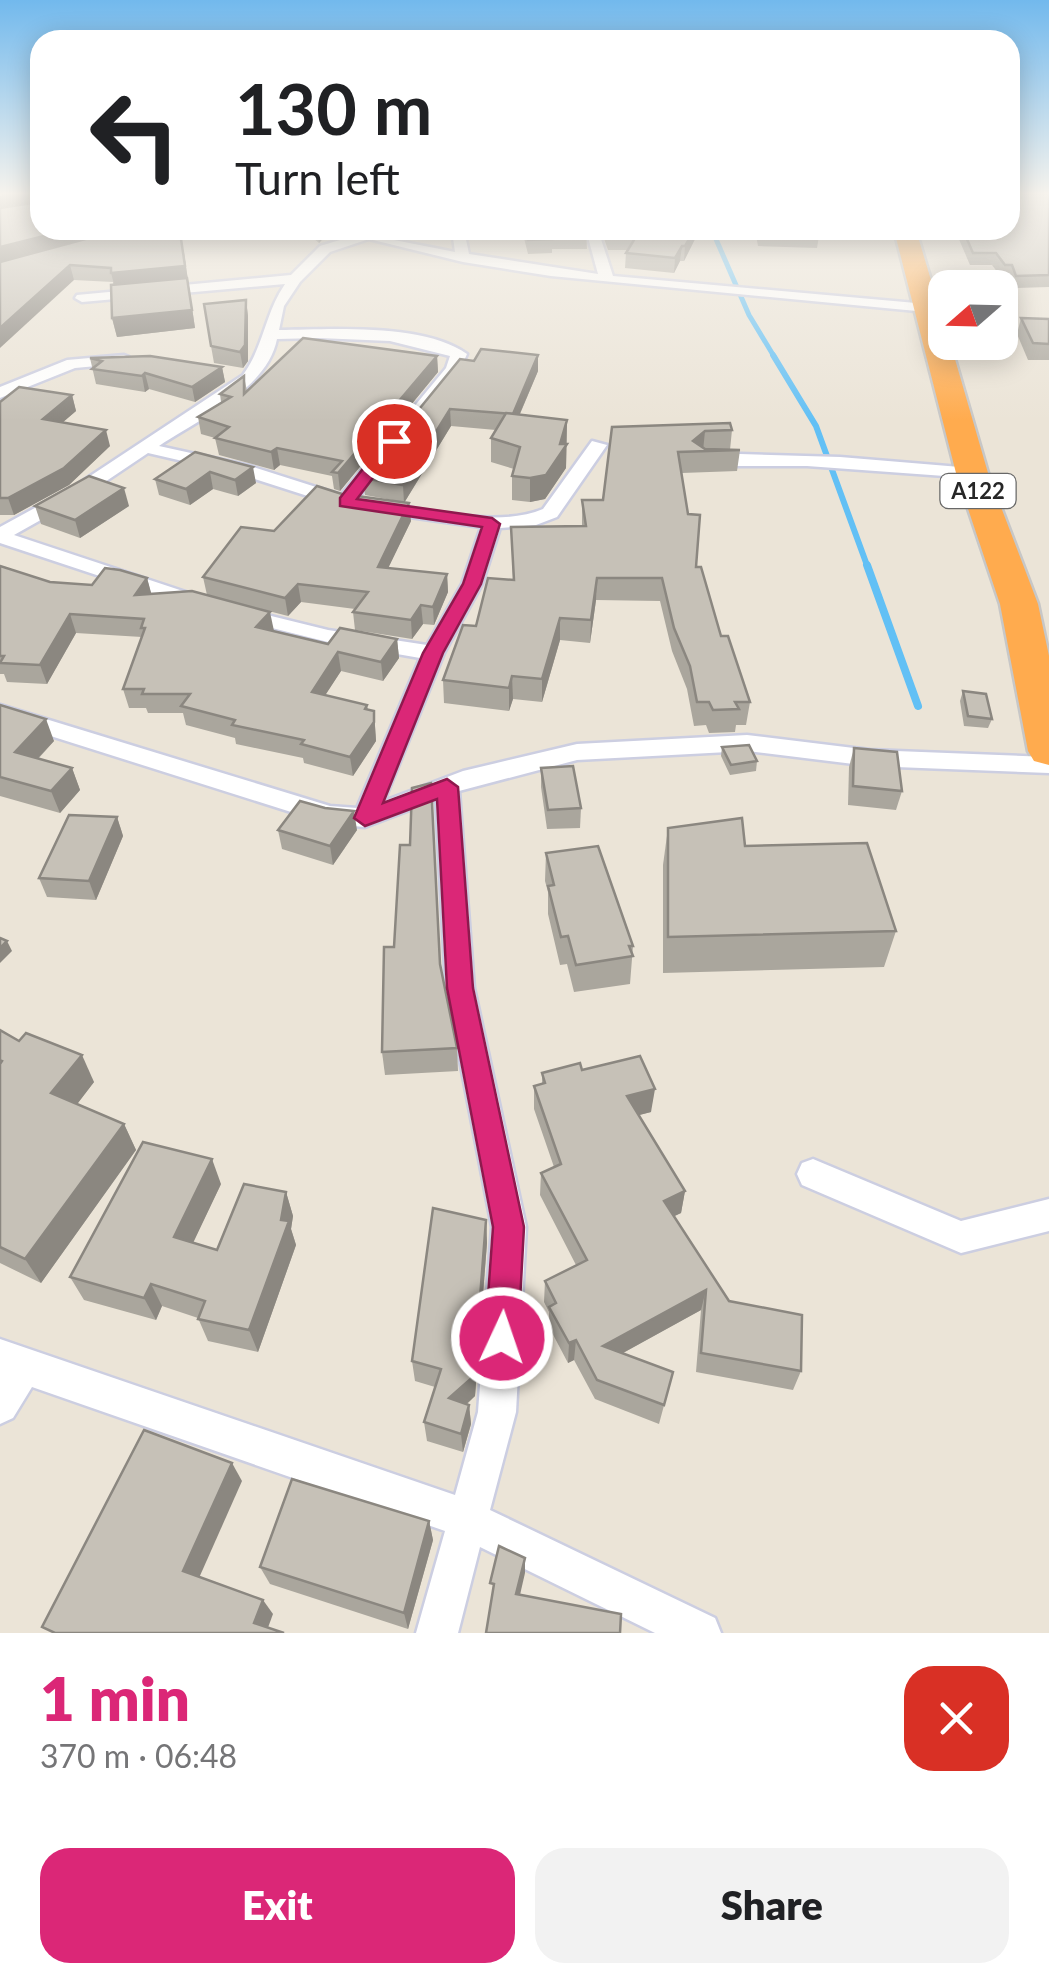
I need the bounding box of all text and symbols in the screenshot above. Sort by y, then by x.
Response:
text: 130 m [235,66,432,150]
icon: left [70,70,200,200]
text: Turn left [235,151,400,205]
north arrow [928,270,1018,360]
map controls [928,270,1018,360]
pin [352,399,437,484]
icon: arrive [367,414,422,469]
road number: A122 [940,474,1016,508]
position arrow [450,1286,554,1390]
text: 1 min [40,1662,190,1734]
button: close [904,1666,1009,1771]
text: 370 m · 06:48 [40,1736,237,1775]
button: Exit [40,1848,515,1963]
button: Share [535,1848,1009,1963]

